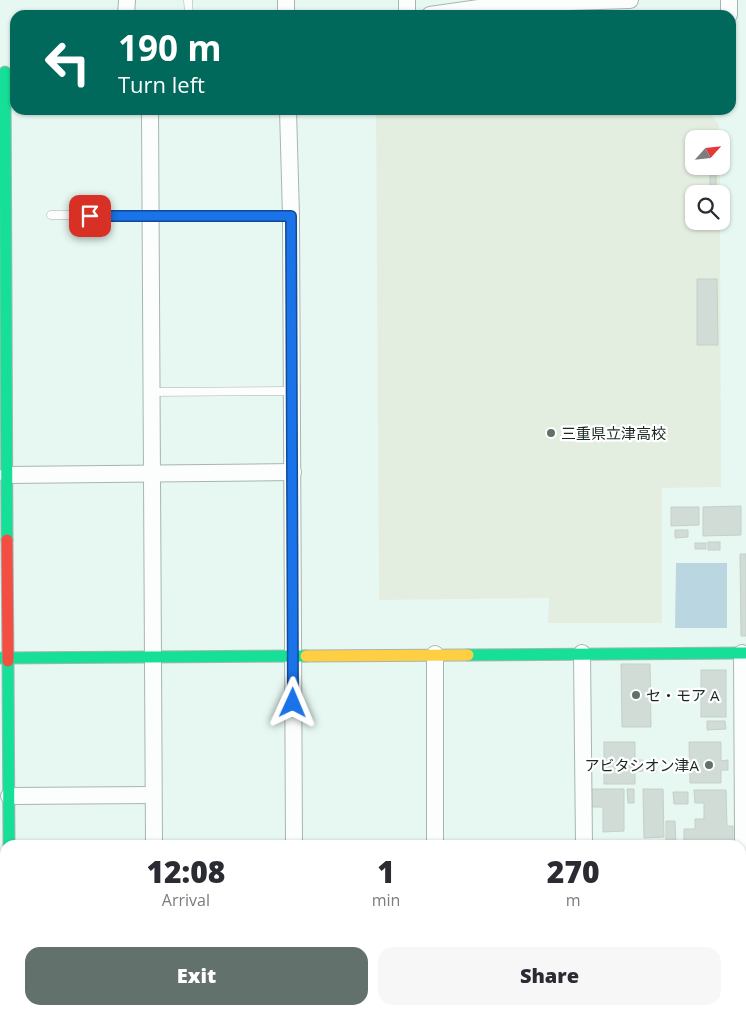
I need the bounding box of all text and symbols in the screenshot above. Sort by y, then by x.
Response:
text: 190 m [118,24,222,71]
icon: left [35,30,100,95]
text: Turn left [118,69,205,99]
north arrow [685,130,730,175]
map controls [685,130,730,230]
button: search [685,185,730,230]
pin [69,195,111,237]
icon: arrive [76,202,104,230]
place label: 三重県立津高校 [561,423,666,443]
marker: 三重県立津高校 [545,427,557,439]
position arrow [266,676,318,728]
place label: セ・モア A [646,685,720,705]
marker: セ・モア A [630,689,642,701]
place label: アビタシオン津A [585,755,700,775]
marker: アビタシオン津A [703,759,715,771]
text: 12:08 [146,851,225,892]
text: 1 [377,851,395,892]
text: 270 [547,851,600,892]
text: Arrival [162,889,210,911]
text: min [372,889,400,911]
text: m [566,889,581,911]
button: Exit [25,947,368,1005]
button: Share [378,947,721,1005]

